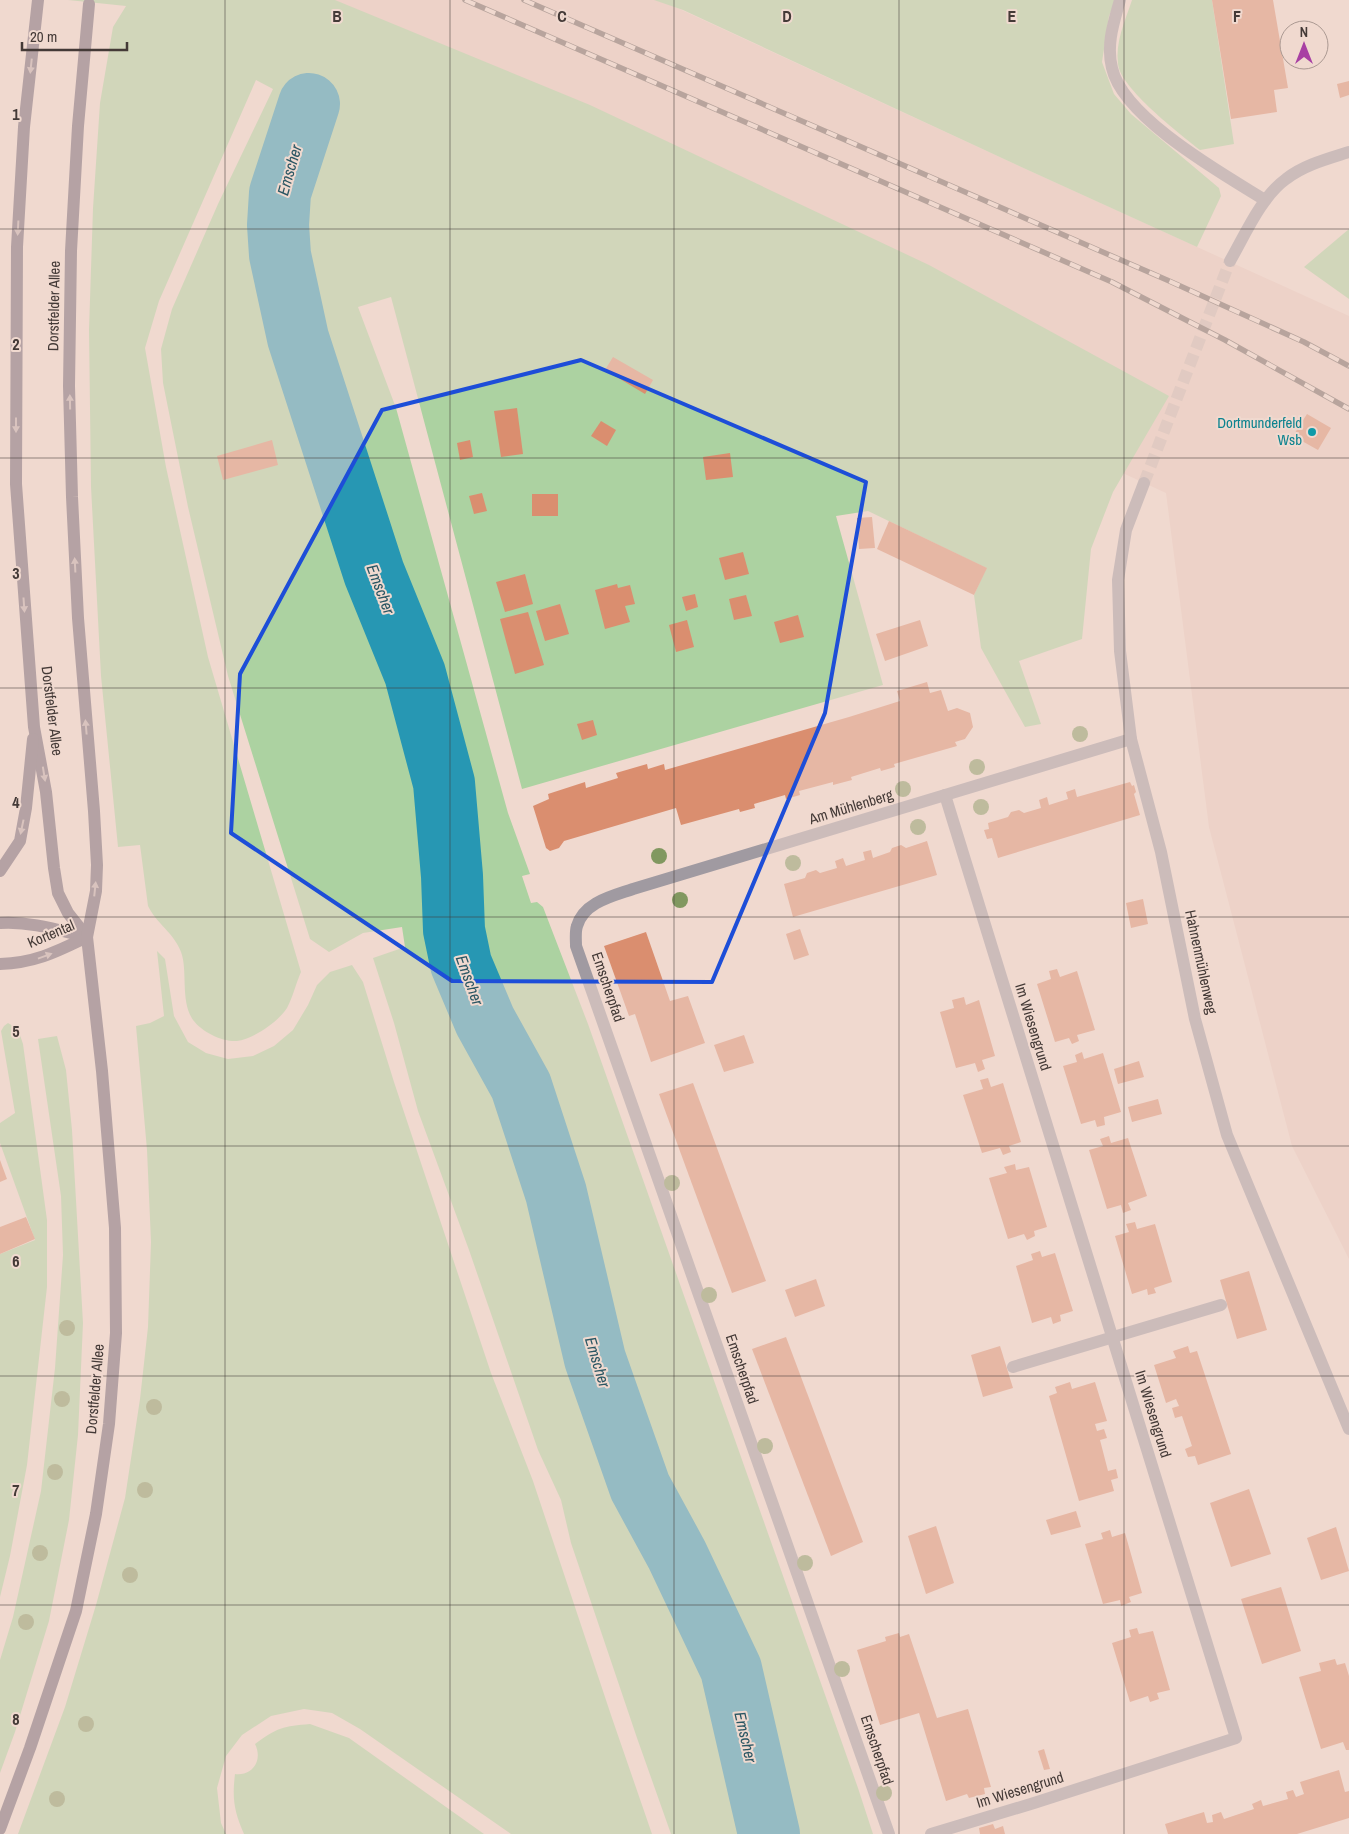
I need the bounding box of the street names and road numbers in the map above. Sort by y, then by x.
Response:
street label: Dorstfelder Allee [42,261,65,351]
street label: Dorstfelder Allee [37,665,68,757]
street label: Am Mühlenberg [805,784,896,830]
street label: Hahnenmühlenweg [1180,908,1223,1016]
street label: Kortental [24,914,78,953]
street label: Emscherpfad [587,949,630,1025]
street label: Im Wiesengrund [1010,981,1057,1073]
street label: Emscherpfad [721,1331,764,1407]
street label: Dorstfelder Allee [80,1343,109,1435]
street label: Im Wiesengrund [1130,1368,1177,1460]
street label: Emscherpfad [856,1712,899,1788]
street label: Im Wiesengrund [974,1766,1066,1813]

